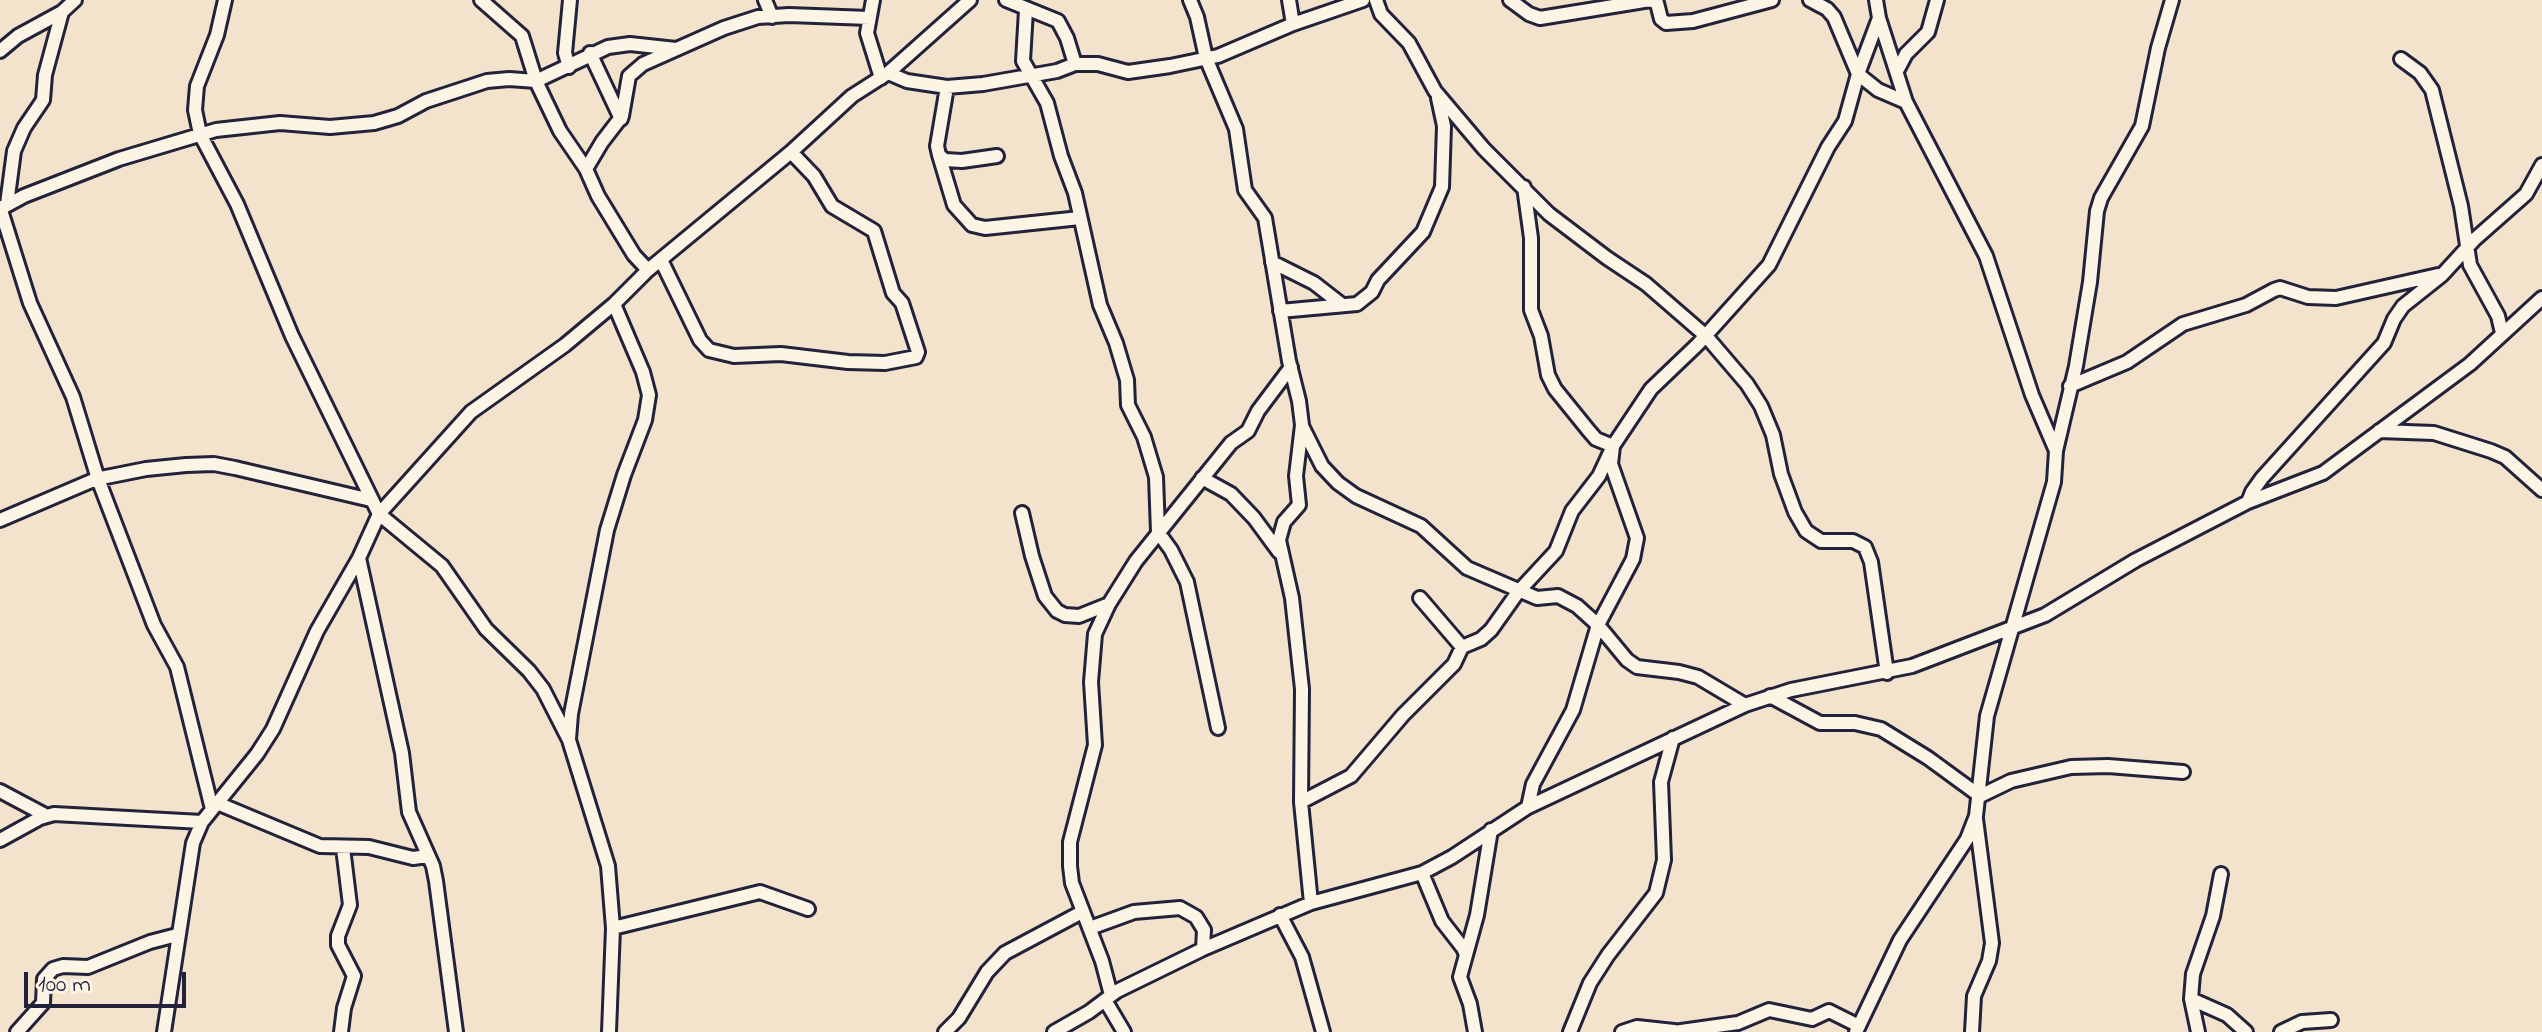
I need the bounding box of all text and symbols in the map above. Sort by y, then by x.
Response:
scale bar [28,956,190,1006]
text: 100 m [38,968,91,1003]

